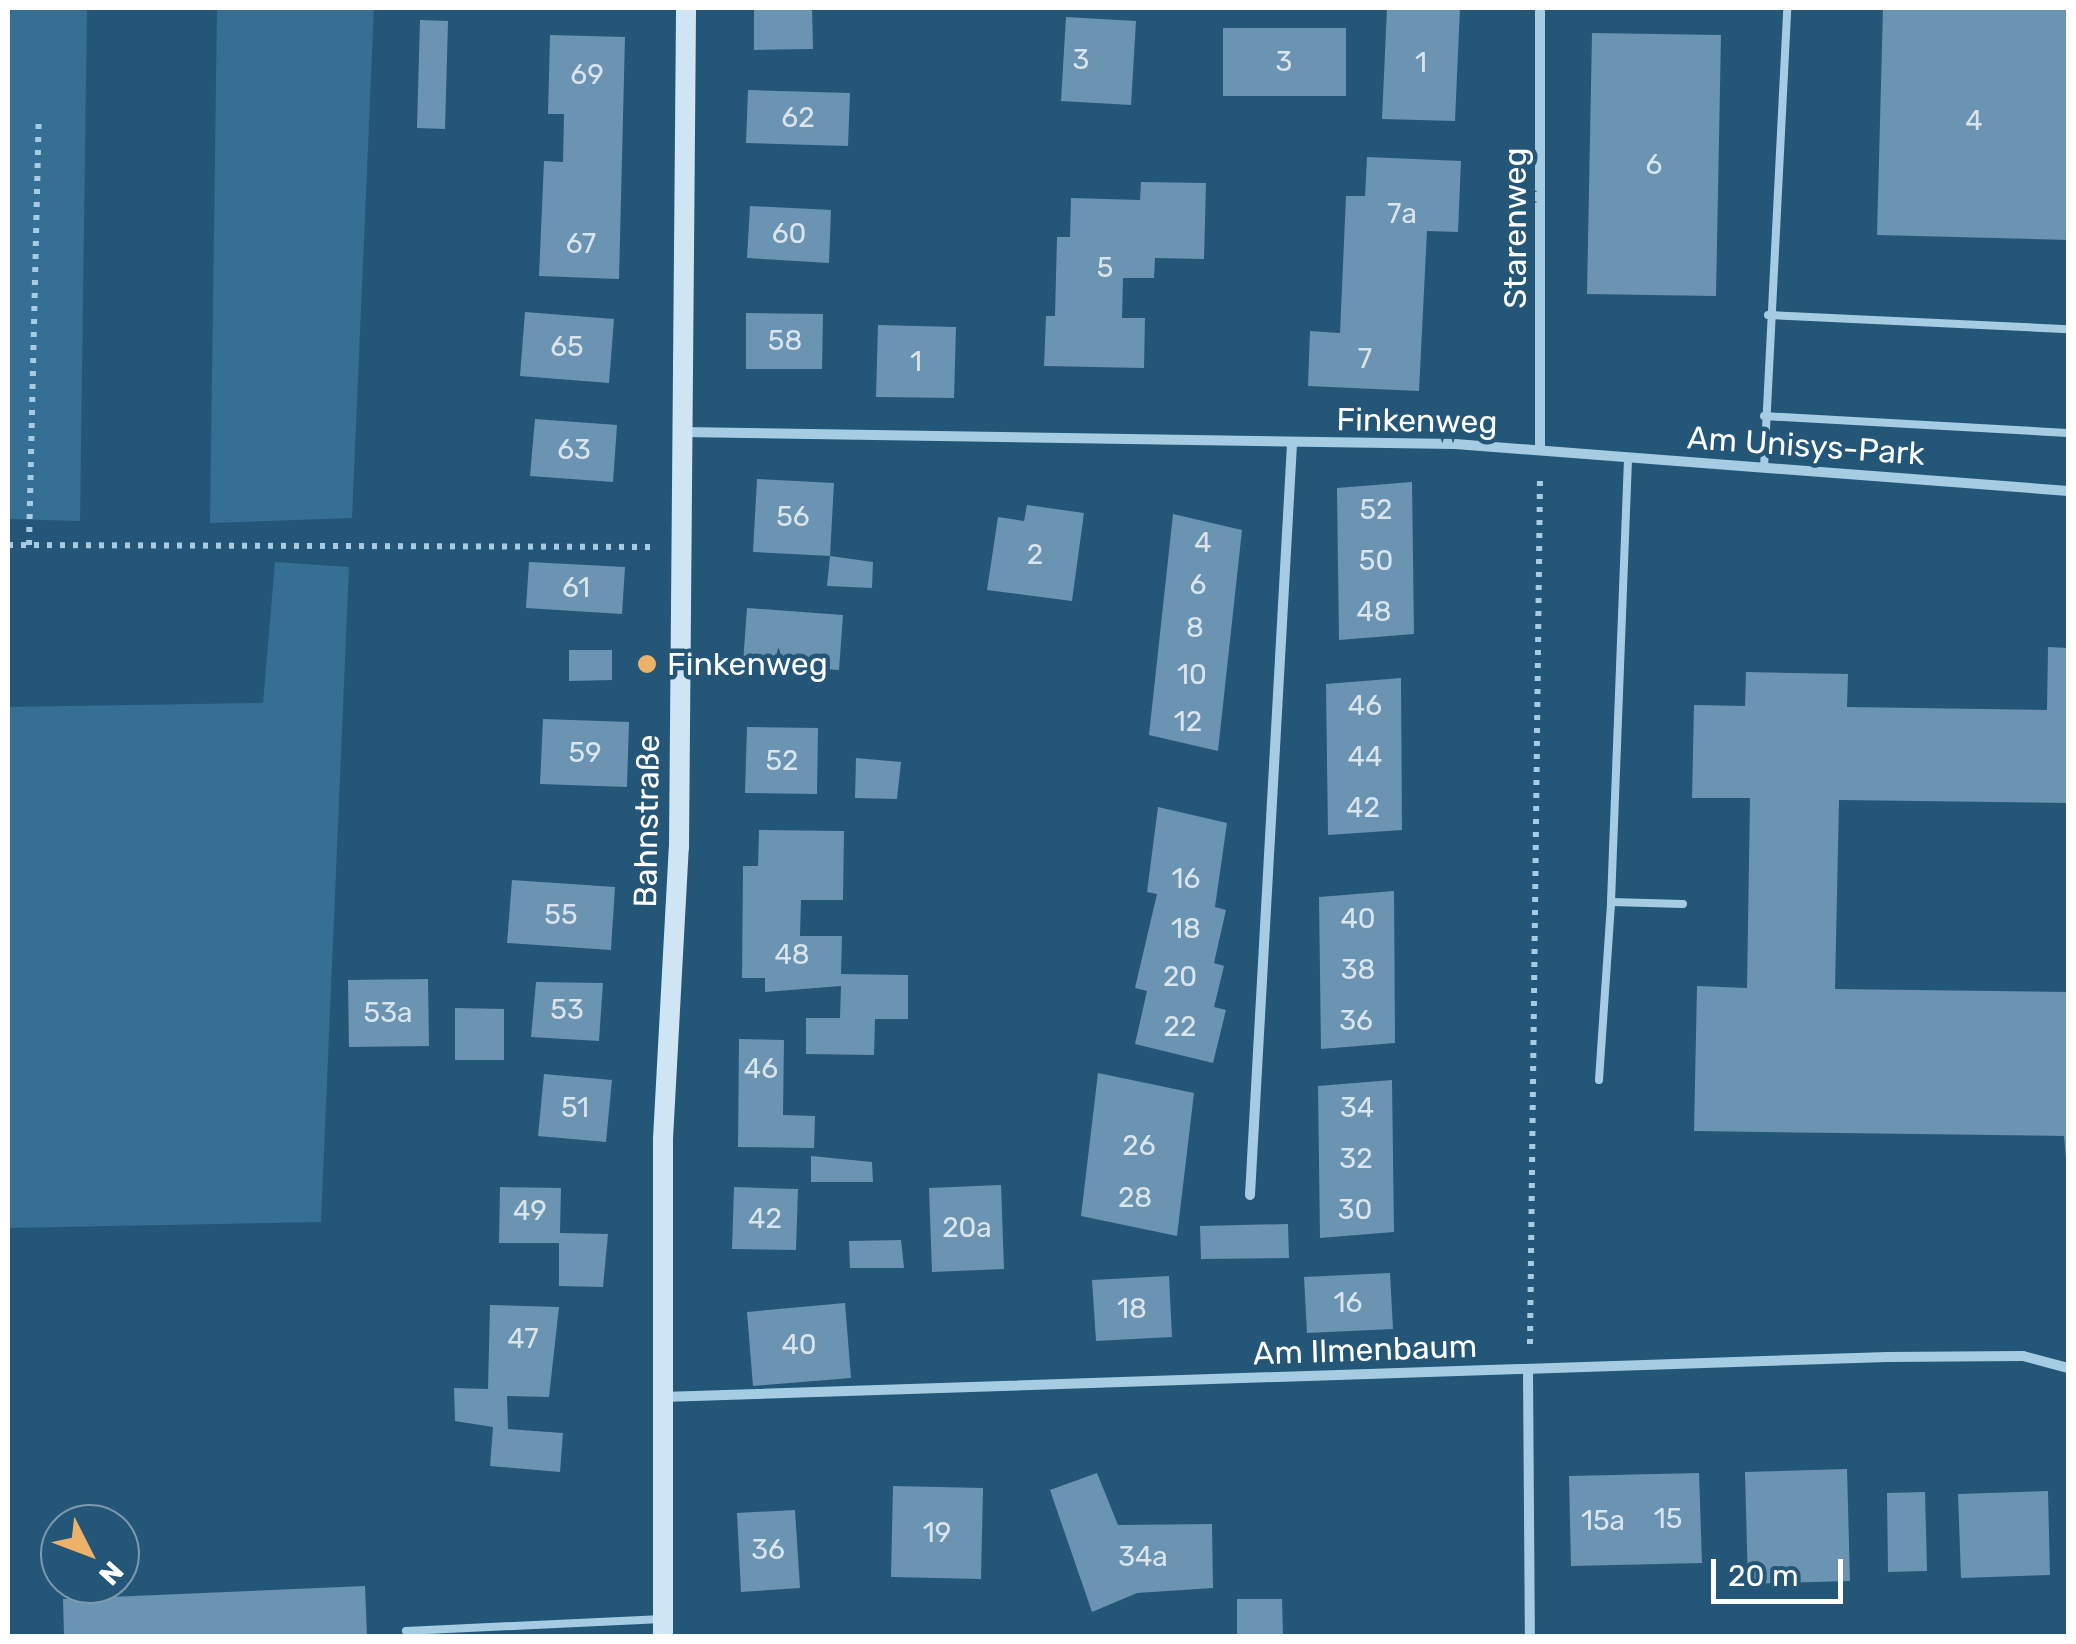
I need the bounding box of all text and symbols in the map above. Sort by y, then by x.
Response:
house number: 3 [1073,43,1089,77]
house number: 3 [1276,45,1292,79]
house number: 1 [1415,46,1427,80]
house number: 69 [570,58,604,92]
house number: 62 [781,101,815,135]
house number: 4 [1965,104,1983,138]
street label: Starenweg [1496,147,1534,309]
house number: 6 [1646,148,1662,182]
house number: 7a [1387,197,1417,231]
house number: 60 [772,217,806,251]
house number: 67 [566,227,596,261]
house number: 5 [1097,251,1113,285]
house number: 58 [768,324,802,358]
house number: 65 [550,330,584,364]
house number: 7 [1358,342,1372,376]
house number: 1 [910,345,922,379]
street label: Finkenweg [1336,400,1498,442]
street label: Am Unisys-Park [1686,419,1926,473]
house number: 63 [557,433,591,467]
house number: 52 [1359,493,1393,527]
house number: 56 [776,500,810,534]
house number: 4 [1194,526,1212,560]
house number: 2 [1027,538,1043,572]
house number: 50 [1359,544,1393,578]
house number: 6 [1190,568,1206,602]
house number: 61 [562,571,590,605]
house number: 48 [1356,595,1392,629]
house number: 8 [1186,611,1204,645]
place label: Finkenweg [667,645,828,683]
marker: Finkenweg [636,653,658,675]
house number: 10 [1177,658,1207,692]
house number: 46 [1348,689,1382,723]
house number: 12 [1174,705,1202,739]
street label: Bahnstraße [626,734,668,908]
house number: 59 [568,736,602,770]
house number: 44 [1348,740,1382,774]
house number: 52 [765,744,799,778]
house number: 42 [1346,791,1380,825]
house number: 16 [1172,862,1200,896]
house number: 55 [544,898,578,932]
house number: 40 [1340,902,1376,936]
house number: 18 [1171,912,1201,946]
house number: 48 [774,938,810,972]
house number: 38 [1341,953,1375,987]
house number: 20 [1163,960,1197,994]
house number: 53 [550,993,584,1027]
house number: 53a [364,996,412,1030]
house number: 36 [1339,1004,1373,1038]
house number: 22 [1164,1010,1196,1044]
house number: 46 [744,1052,778,1086]
house number: 51 [561,1091,589,1125]
house number: 34 [1340,1091,1374,1125]
house number: 26 [1122,1129,1156,1163]
house number: 32 [1339,1142,1373,1176]
house number: 28 [1118,1181,1152,1215]
house number: 30 [1338,1193,1372,1227]
house number: 49 [513,1194,547,1228]
house number: 42 [748,1202,782,1236]
house number: 20a [942,1211,992,1245]
house number: 16 [1334,1286,1362,1320]
house number: 18 [1117,1292,1147,1326]
house number: 47 [507,1322,539,1356]
street label: Am Ilmenbaum [1252,1327,1478,1373]
house number: 40 [781,1328,817,1362]
house number: 15 [1654,1502,1682,1536]
north arrow [40,1504,140,1604]
house number: 15a [1581,1504,1625,1538]
house number: 19 [923,1516,951,1550]
house number: 36 [751,1533,785,1567]
scale bar [1716,1539,1848,1601]
house number: 34a [1118,1540,1168,1574]
text: N [92,1555,130,1592]
text: 20 m [1728,1558,1799,1594]

